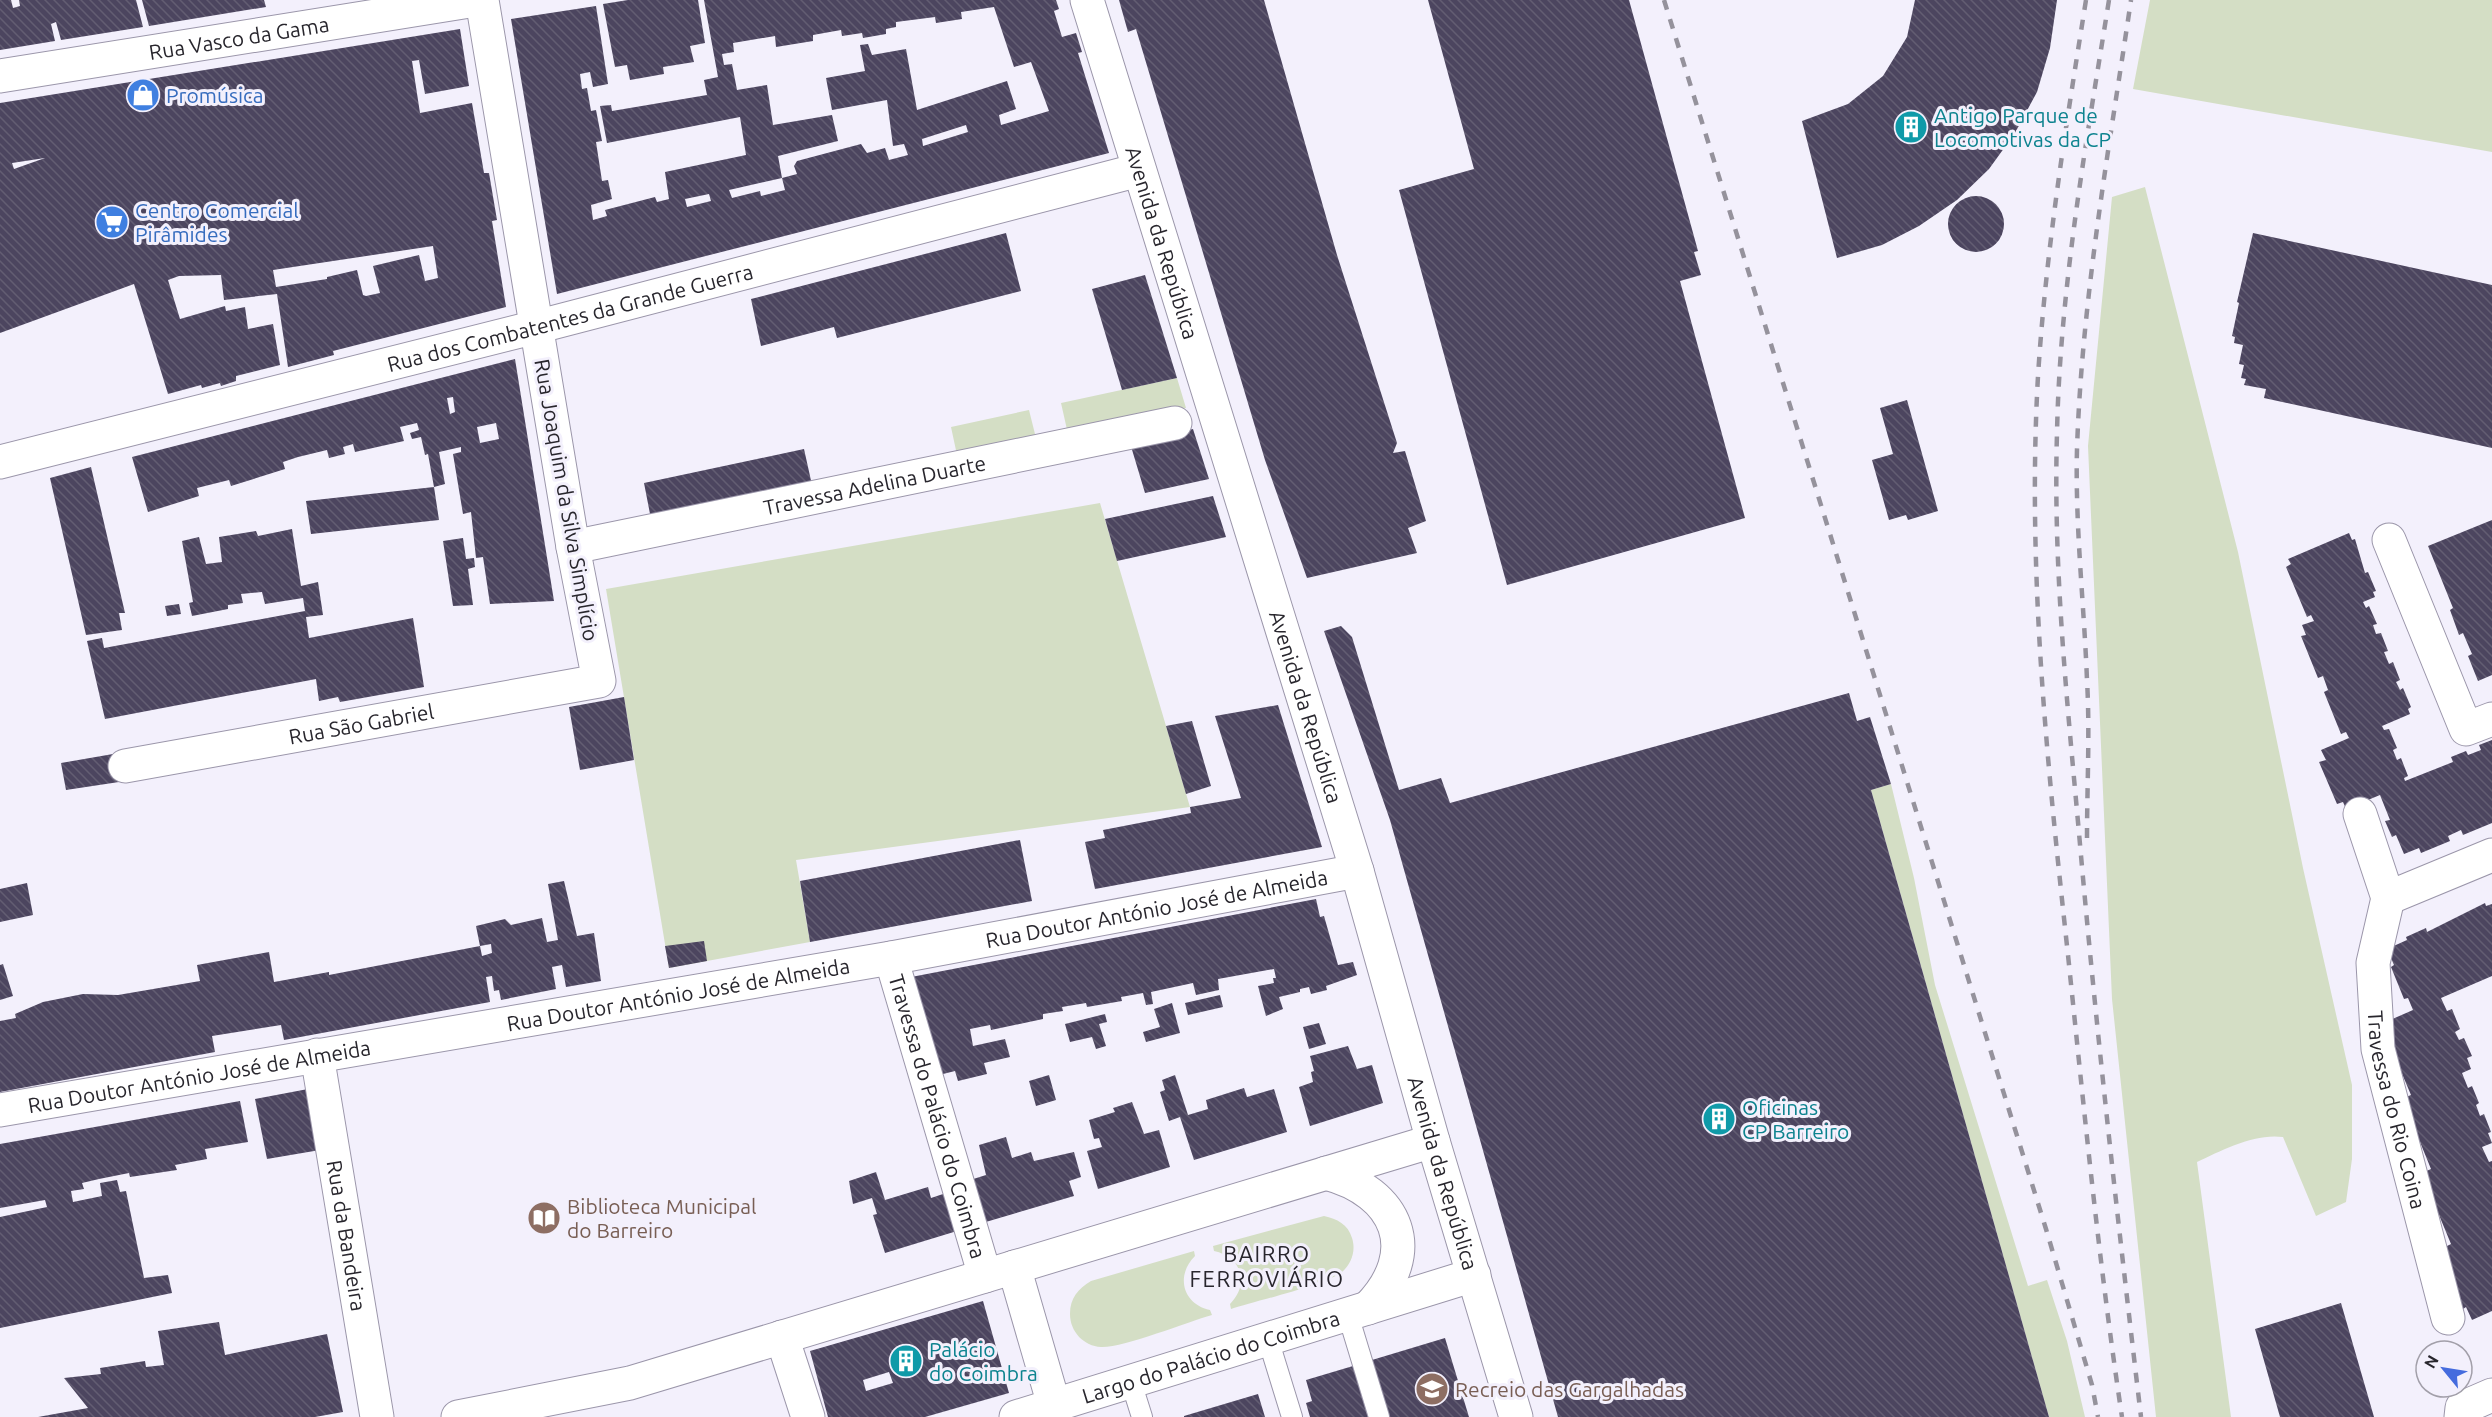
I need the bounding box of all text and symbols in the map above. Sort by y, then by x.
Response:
street label: Rua Vasco da Gama [147,12,331,64]
shop icon: Promúsica [125,77,161,113]
place label: Promúsica [166,83,264,107]
place label: Antigo Parque de Locomotivas da CP [1934,103,2111,151]
building icon: Antigo Parque de Locomotivas da CP [1893,109,1929,145]
street label: Avenida da República [1121,143,1203,342]
place label: Centro Comercial Pirâmides [135,198,299,246]
supermarket icon: Centro Comercial Pirâmides [94,204,130,240]
street label: Rua dos Combatentes da Grande Guerra [385,259,755,376]
street label: Rua Joaquim da Silva Simplício [530,357,604,643]
street label: Travessa Adelina Duarte [761,450,988,519]
street label: Avenida da República [1265,608,1347,806]
street label: Rua São Gabriel [287,699,436,748]
street label: Rua Doutor António José de Almeida [984,865,1330,952]
street label: Rua Doutor António José de Almeida [505,953,851,1035]
street label: Travessa do Palácio do Coimbra [884,971,991,1261]
street label: Travessa do Rio Coina [2364,1010,2431,1211]
street label: Rua Doutor António José de Almeida [26,1035,372,1117]
street label: Avenida da República [1403,1074,1483,1273]
place label: Oficinas CP Barreiro [1742,1095,1849,1143]
building icon: Oficinas CP Barreiro [1701,1101,1737,1137]
street label: Rua da Bandeira [323,1158,371,1313]
place label: Biblioteca Municipal do Barreiro [567,1194,757,1242]
library icon: Biblioteca Municipal do Barreiro [526,1200,562,1236]
district label: BAIRRO FERROVIÁRIO [1190,1241,1345,1291]
street label: Largo do Palácio do Coimbra [1079,1305,1343,1408]
place label: Palácio do Coimbra [929,1337,1038,1385]
north arrow [2414,1339,2474,1399]
building icon: Palácio do Coimbra [888,1343,924,1379]
text: N [2420,1352,2442,1371]
school or university icon: Recreio das Gargalhadas [1414,1371,1450,1407]
place label: Recreio das Gargalhadas [1455,1377,1684,1401]

